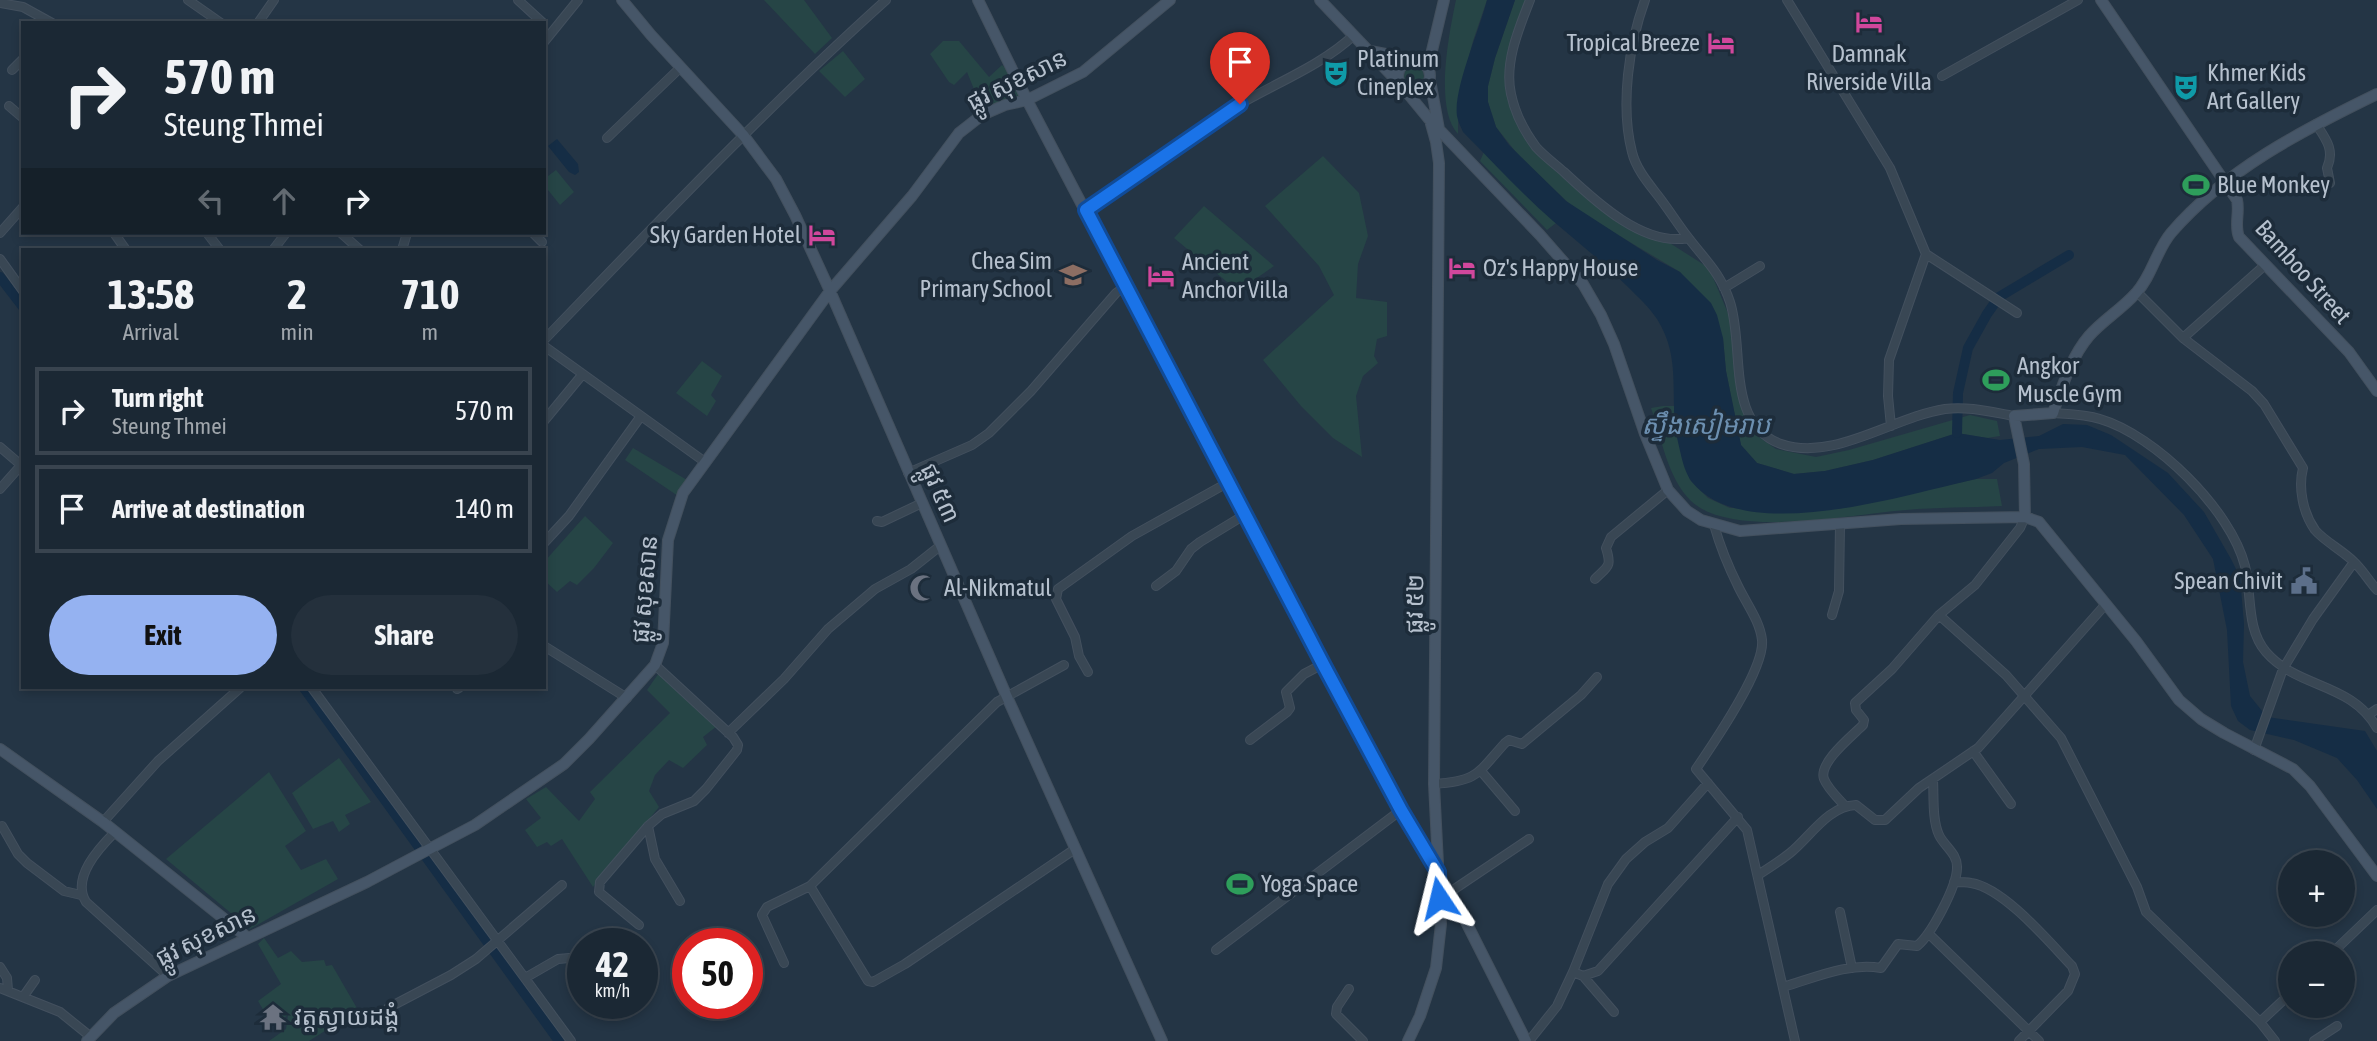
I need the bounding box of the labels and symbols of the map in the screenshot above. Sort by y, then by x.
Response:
hotel icon: Damnak Riverside Villa [1854,7,1884,37]
hotel icon: Tropical Breeze [1706,28,1736,58]
place label: Tropical Breeze [1567,29,1700,56]
pin [1210,32,1270,104]
place label: Damnak Riverside Villa [1806,40,1932,95]
street label: ផ្លូវ សុខសាន [962,44,1075,124]
place label: Platinum Cineplex [1357,45,1439,100]
theatre icon: Platinum Cineplex [1321,58,1351,88]
place label: Khmer Kids Art Gallery [2207,59,2306,114]
theatre icon: Khmer Kids Art Gallery [2171,72,2201,102]
sports icon: Blue Monkey [2181,170,2211,200]
place label: Blue Monkey [2217,171,2330,198]
street label: Bamboo Street [2250,214,2357,329]
hotel icon: Sky Garden Hotel [807,220,837,250]
place label: Sky Garden Hotel [650,221,802,248]
place label: Chea Sim Primary School [919,247,1053,302]
place label: Ancient Anchor Villa [1182,248,1289,303]
hotel icon: Oz's Happy House [1447,253,1477,283]
place label: Oz's Happy House [1483,254,1638,281]
school or university icon: Chea Sim Primary School [1058,260,1088,290]
hotel icon: Ancient Anchor Villa [1146,261,1176,291]
place label: Angkor Muscle Gym [2017,352,2122,407]
sports icon: Angkor Muscle Gym [1981,365,2011,395]
water label: ស្ទឹងសៀមរាប [1642,408,1773,442]
street label: ផ្លូវ ៥៣ [907,459,965,530]
street label: ផ្លូវ សុខសាន [626,534,672,645]
public building icon: Spean Chivit [2289,566,2319,596]
place label: Spean Chivit [2174,567,2283,594]
mosque icon: Al-Nikmatul [908,573,938,603]
place label: Al-Nikmatul [944,574,1052,601]
street label: ផ្លូវ ៥២ [1400,574,1438,634]
position arrow [1402,861,1476,935]
sports icon: Yoga Space [1225,869,1255,899]
place label: Yoga Space [1261,870,1358,897]
street label: ផ្លូវ សុខសាន [151,900,264,980]
speed limit sign: 50 [672,928,763,1019]
place label: វត្តស្វាយដង្គំ [294,1001,400,1032]
temple icon: វត្តស្វាយដង្គំ [258,1002,288,1032]

